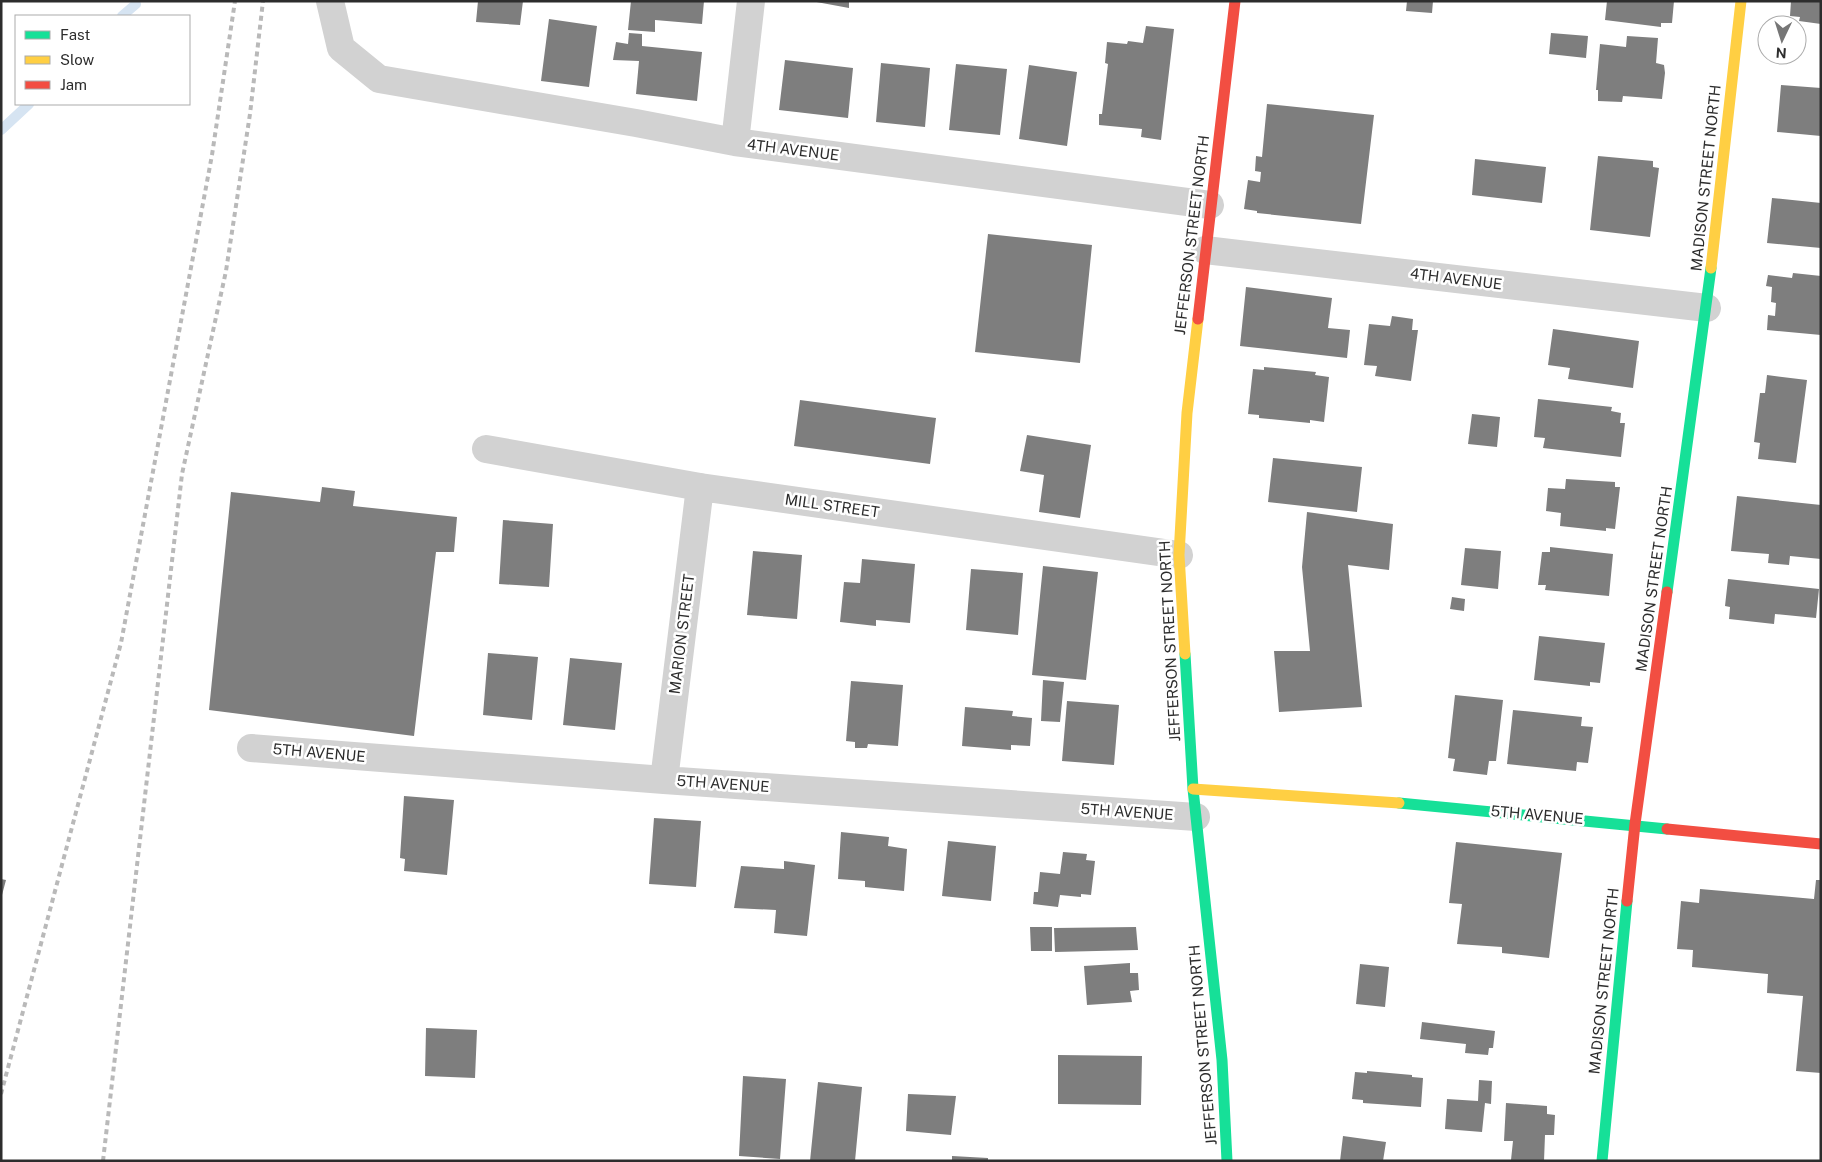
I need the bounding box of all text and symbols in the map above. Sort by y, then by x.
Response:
legend [15,15,190,105]
north arrow [1757,15,1807,65]
text: Fast [60,26,90,43]
text: N [1775,45,1787,61]
text: Slow [60,51,95,68]
text: Jam [60,76,87,93]
street label: MADISON STREET NORTH [1687,84,1724,272]
street label: JEFFERSON STREET NORTH [1171,134,1212,336]
street label: 4TH AVENUE [746,135,840,164]
street label: 4TH AVENUE [1409,264,1503,293]
street label: MADISON STREET NORTH [1632,485,1675,673]
street label: MILL STREET [784,490,880,521]
street label: JEFFERSON STREET NORTH [1156,540,1183,742]
street label: MARION STREET [666,573,697,695]
street label: 5TH AVENUE [272,740,366,765]
street label: 5TH AVENUE [676,772,770,795]
street label: 5TH AVENUE [1080,800,1174,823]
street label: 5TH AVENUE [1490,802,1584,827]
street label: MADISON STREET NORTH [1585,887,1622,1075]
street label: JEFFERSON STREET NORTH [1185,944,1220,1146]

